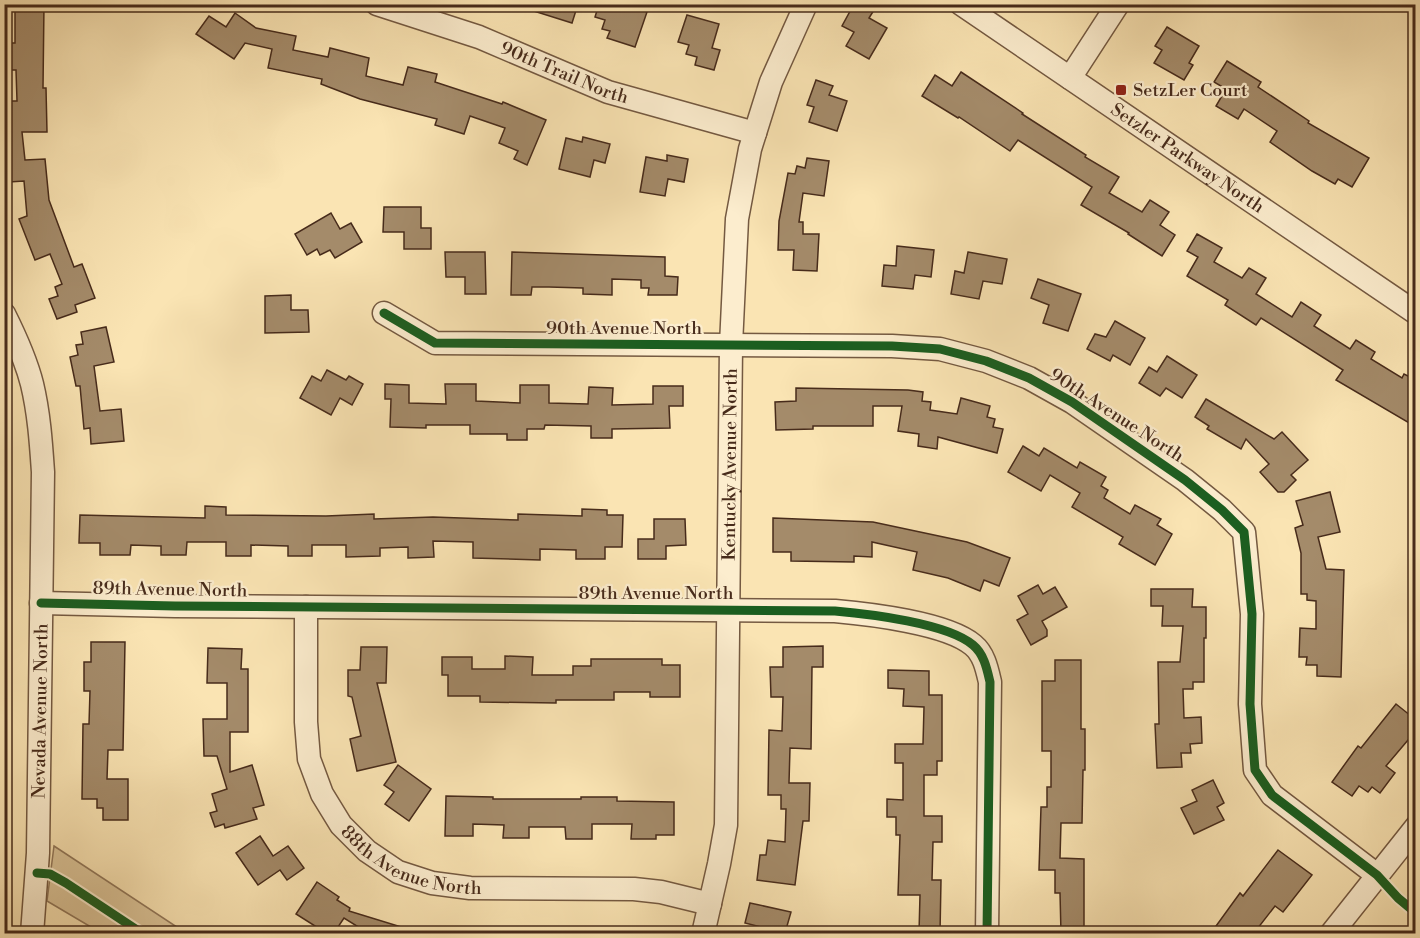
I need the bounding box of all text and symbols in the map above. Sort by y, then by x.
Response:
street label: 90th Trail North [497,36,631,109]
place label: SetzLer Court [1133,79,1248,102]
marker: SetzLer Court [1114,83,1128,97]
street label: Setzler Parkway North [1106,98,1269,219]
street label: 90th Avenue North [546,317,702,340]
street label: 90th Avenue North [1045,363,1189,468]
street label: Kentucky Avenue North [718,368,743,561]
street label: 89th Avenue North [92,577,248,602]
street label: 89th Avenue North [579,582,734,605]
street label: Nevada Avenue North [27,623,54,799]
street label: 88th Avenue North [336,820,482,900]

